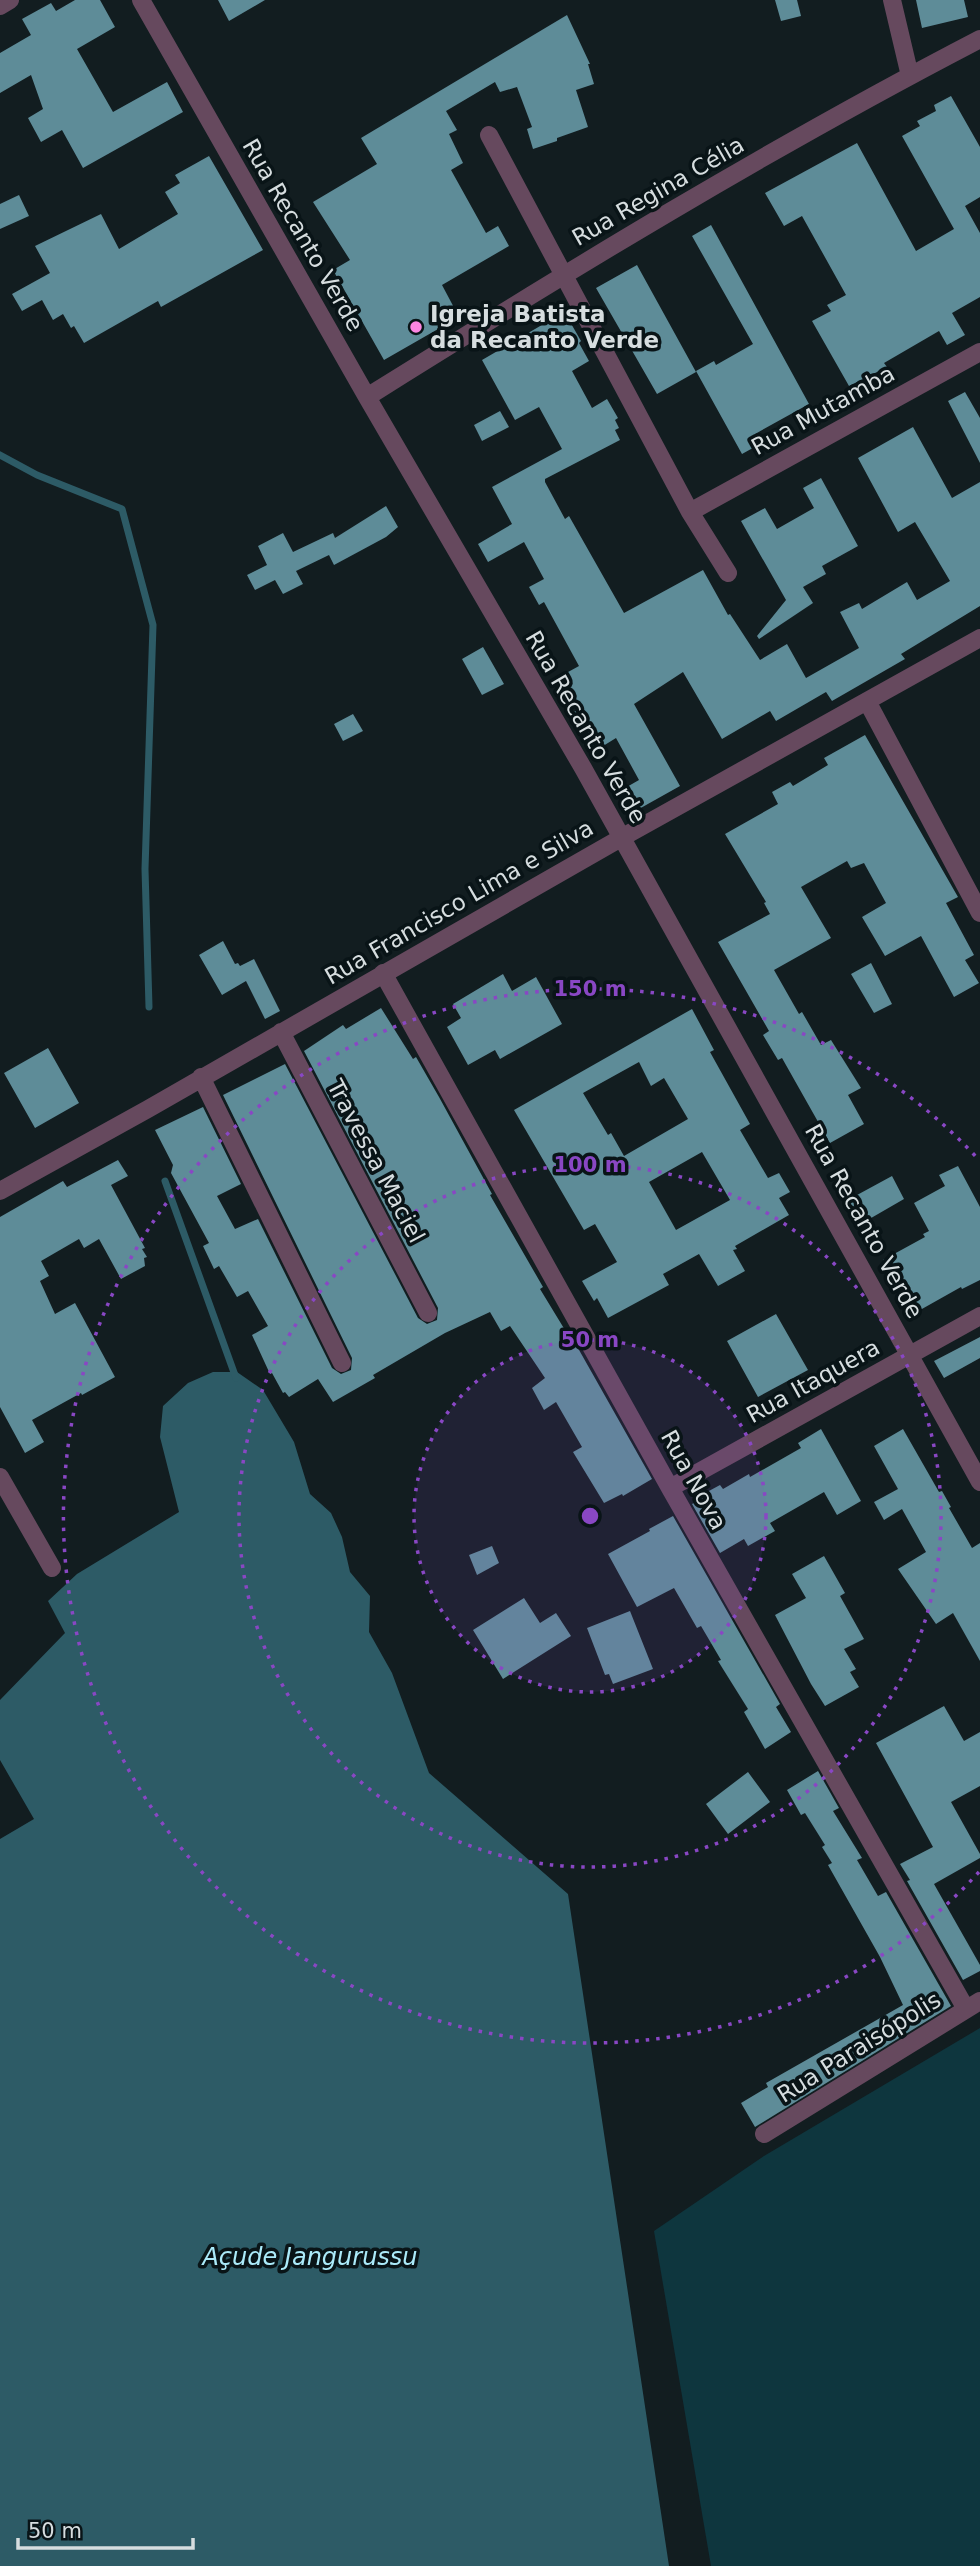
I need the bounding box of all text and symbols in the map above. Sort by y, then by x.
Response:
street label: Rua Regina Célia [567,131,749,251]
street label: Rua Recanto Verde [237,134,369,336]
place label: Igreja Batista da Recanto Verde [430,301,659,353]
marker: Igreja Batista da Recanto Verde [408,319,424,335]
street label: Rua Mutamba [747,360,899,460]
street label: Rua Recanto Verde [520,626,652,828]
street label: Rua Francisco Lima e Silva [320,814,598,990]
text: 150 m [553,977,627,1001]
street label: Travessa Maciel [322,1074,430,1247]
street label: Rua Recanto Verde [800,1120,928,1322]
text: 100 m [553,1153,627,1177]
text: 50 m [561,1328,619,1352]
street label: Rua Itaquera [742,1334,884,1428]
street label: Rua Nova [656,1426,732,1534]
centre of rings [578,1504,602,1528]
street label: Rua Paraisópolis [773,1986,945,2108]
water label: Açude Jangurussu [200,2243,418,2271]
scale bar [18,2506,192,2550]
text: 50 m [28,2519,82,2543]

